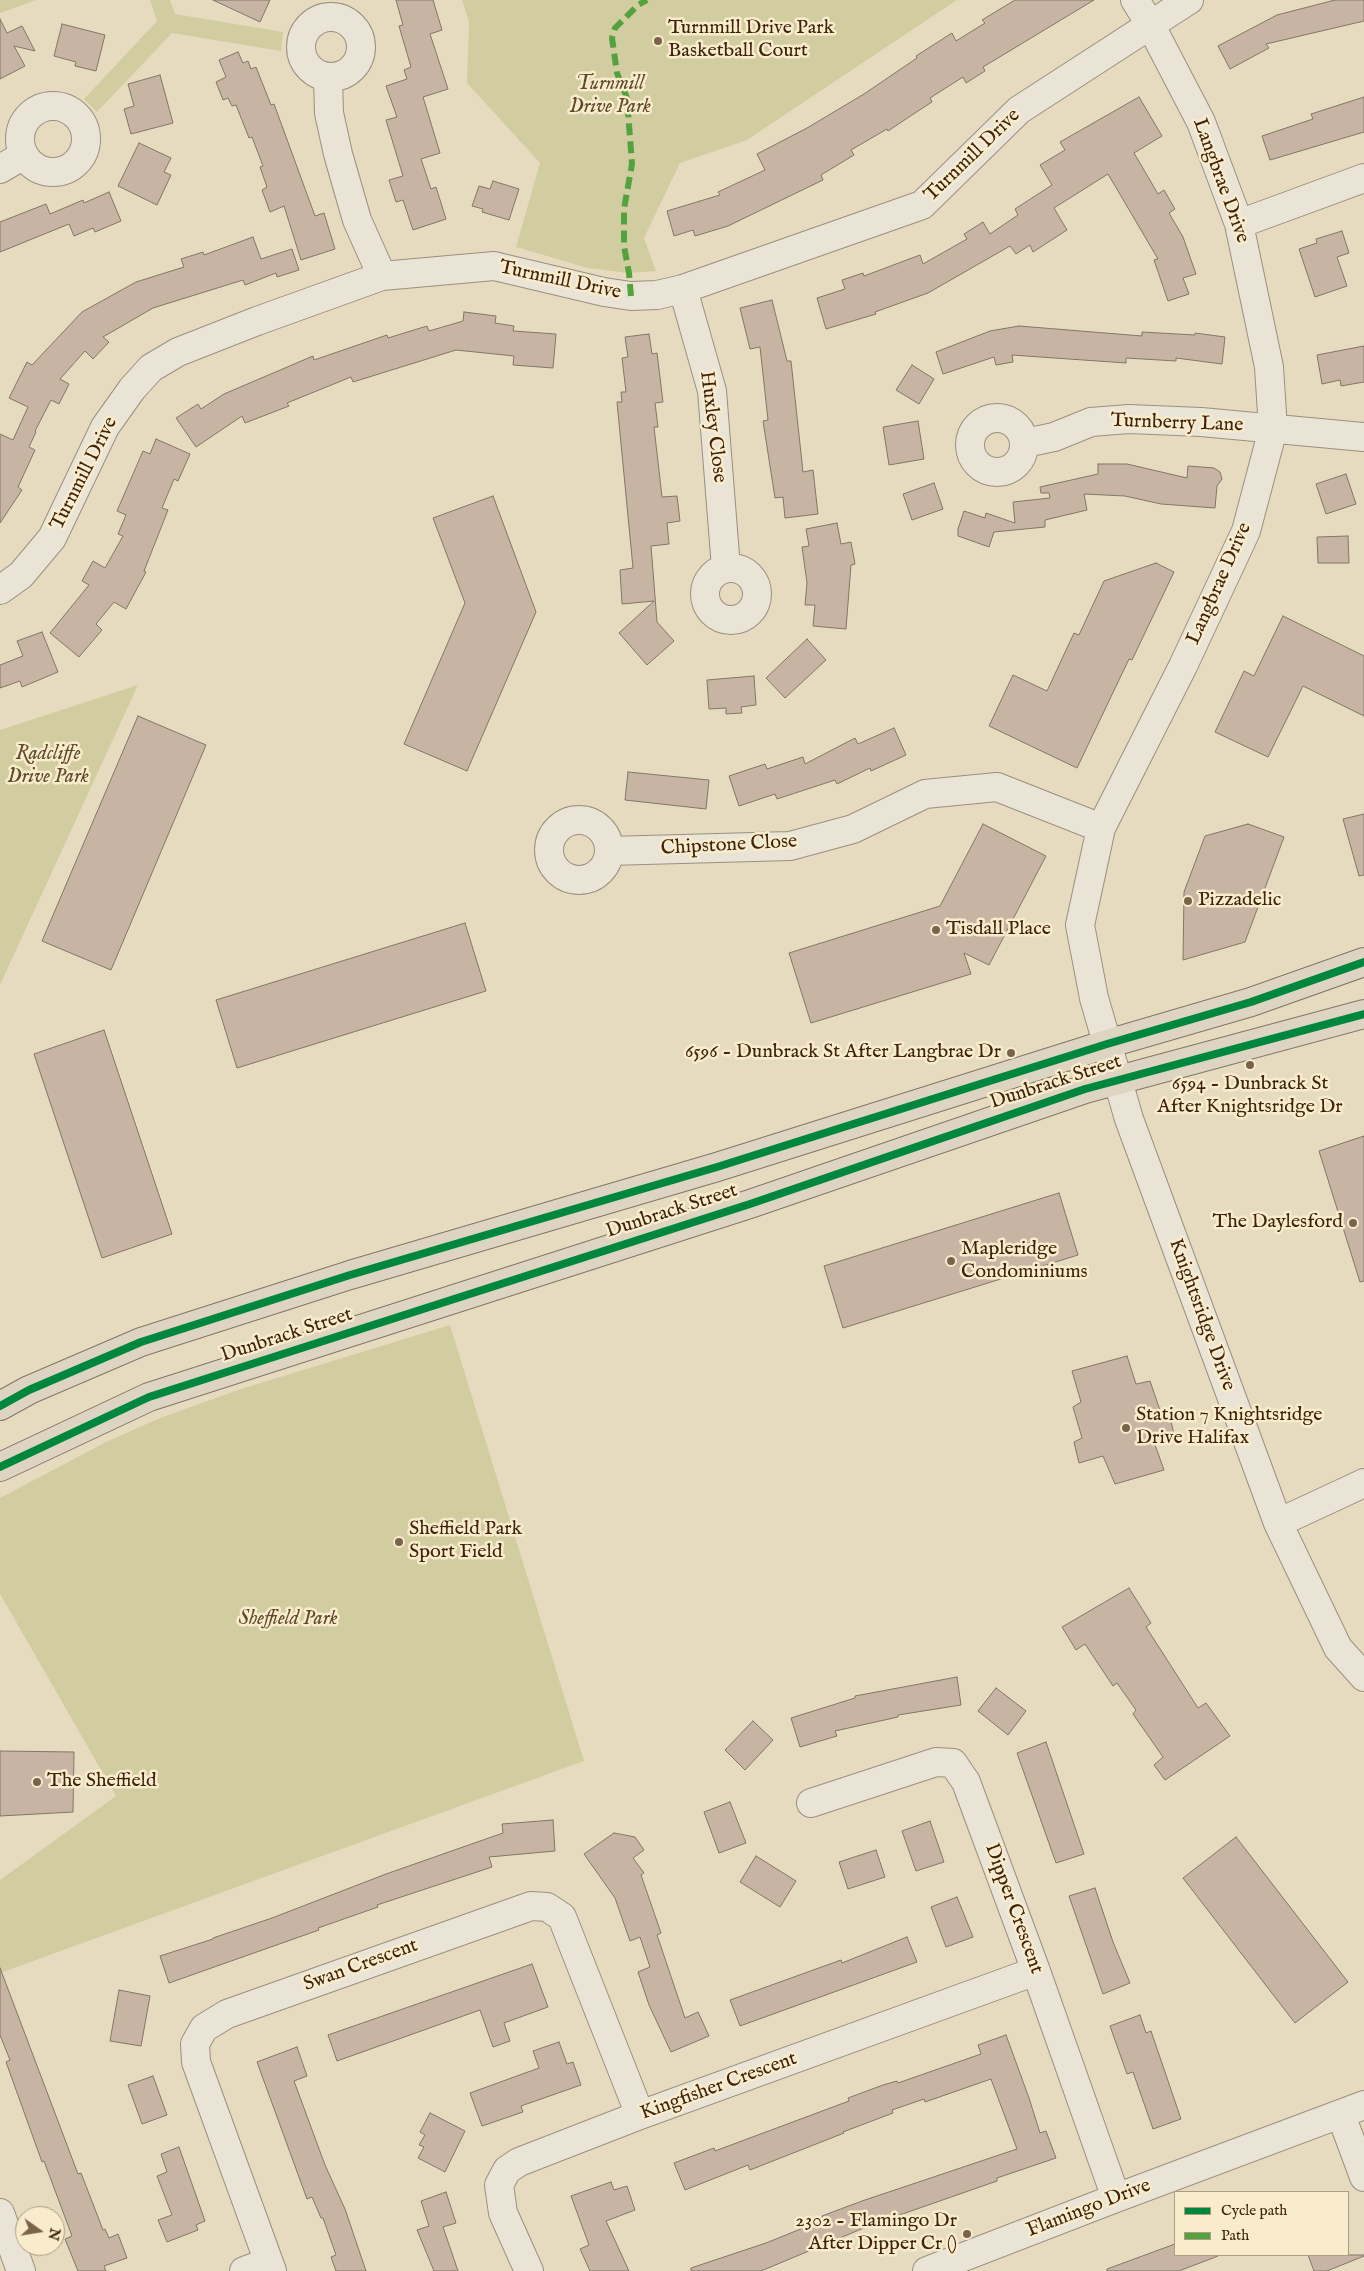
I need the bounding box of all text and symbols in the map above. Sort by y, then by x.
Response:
place label: Turnmill Drive Park Basketball Court [668,17,834,64]
marker: Turnmill Drive Park Basketball Court [652,35,664,47]
park label: Turnmill Drive Park [569,73,651,120]
street label: Turnmill Drive [920,104,1026,208]
street label: Langbrae Drive [1186,115,1254,247]
street label: Turnmill Drive [497,256,623,306]
street label: Huxley Close [693,370,731,484]
street label: Turnberry Lane [1110,410,1244,438]
street label: Turnmill Drive [46,413,124,535]
street label: Langbrae Drive [1182,519,1258,649]
park label: Radcliffe Drive Park [7,743,89,790]
street label: Chipstone Close [660,830,798,862]
place label: Pizzadelic [1198,889,1281,913]
marker: Pizzadelic [1182,895,1194,907]
place label: Tisdall Place [946,918,1051,942]
marker: Tisdall Place [930,924,942,936]
place label: 6596 - Dunbrack St After Langbrae Dr [685,1041,1001,1065]
marker: 6596 - Dunbrack St After Langbrae Dr [1005,1047,1017,1059]
street label: Dunbrack Street [987,1050,1125,1116]
marker: 6594 - Dunbrack St After Knightsridge Dr [1244,1059,1256,1071]
place label: 6594 - Dunbrack St After Knightsridge Dr [1157,1073,1343,1120]
street label: Dunbrack Street [603,1179,741,1245]
place label: The Daylesford [1213,1211,1343,1235]
marker: The Daylesford [1347,1217,1359,1229]
street label: Knightsridge Drive [1162,1236,1240,1394]
place label: Mapleridge Condominiums [961,1238,1088,1285]
marker: Mapleridge Condominiums [945,1255,957,1267]
street label: Dunbrack Street [218,1303,356,1369]
place label: Station 7 Knightsridge Drive Halifax [1136,1404,1322,1451]
marker: Station 7 Knightsridge Drive Halifax [1120,1422,1132,1434]
place label: Sheffield Park Sport Field [409,1518,522,1565]
marker: Sheffield Park Sport Field [393,1536,405,1548]
park label: Sheffield Park [238,1608,338,1632]
place label: The Sheffield [47,1770,157,1794]
marker: The Sheffield [31,1776,43,1788]
street label: Dipper Crescent [978,1841,1048,1977]
street label: Swan Crescent [301,1934,421,1998]
street label: Kingfisher Crescent [638,2048,800,2126]
street label: Flamingo Drive [1024,2174,1154,2244]
legend [1174,2191,1349,2256]
text: Cycle path [1221,2201,1287,2220]
north arrow [15,2206,65,2256]
place label: 2302 - Flamingo Dr After Dipper Cr () [795,2210,957,2257]
text: N [44,2226,64,2242]
text: Path [1221,2226,1249,2245]
marker: 2302 - Flamingo Dr After Dipper Cr () [961,2228,973,2240]

